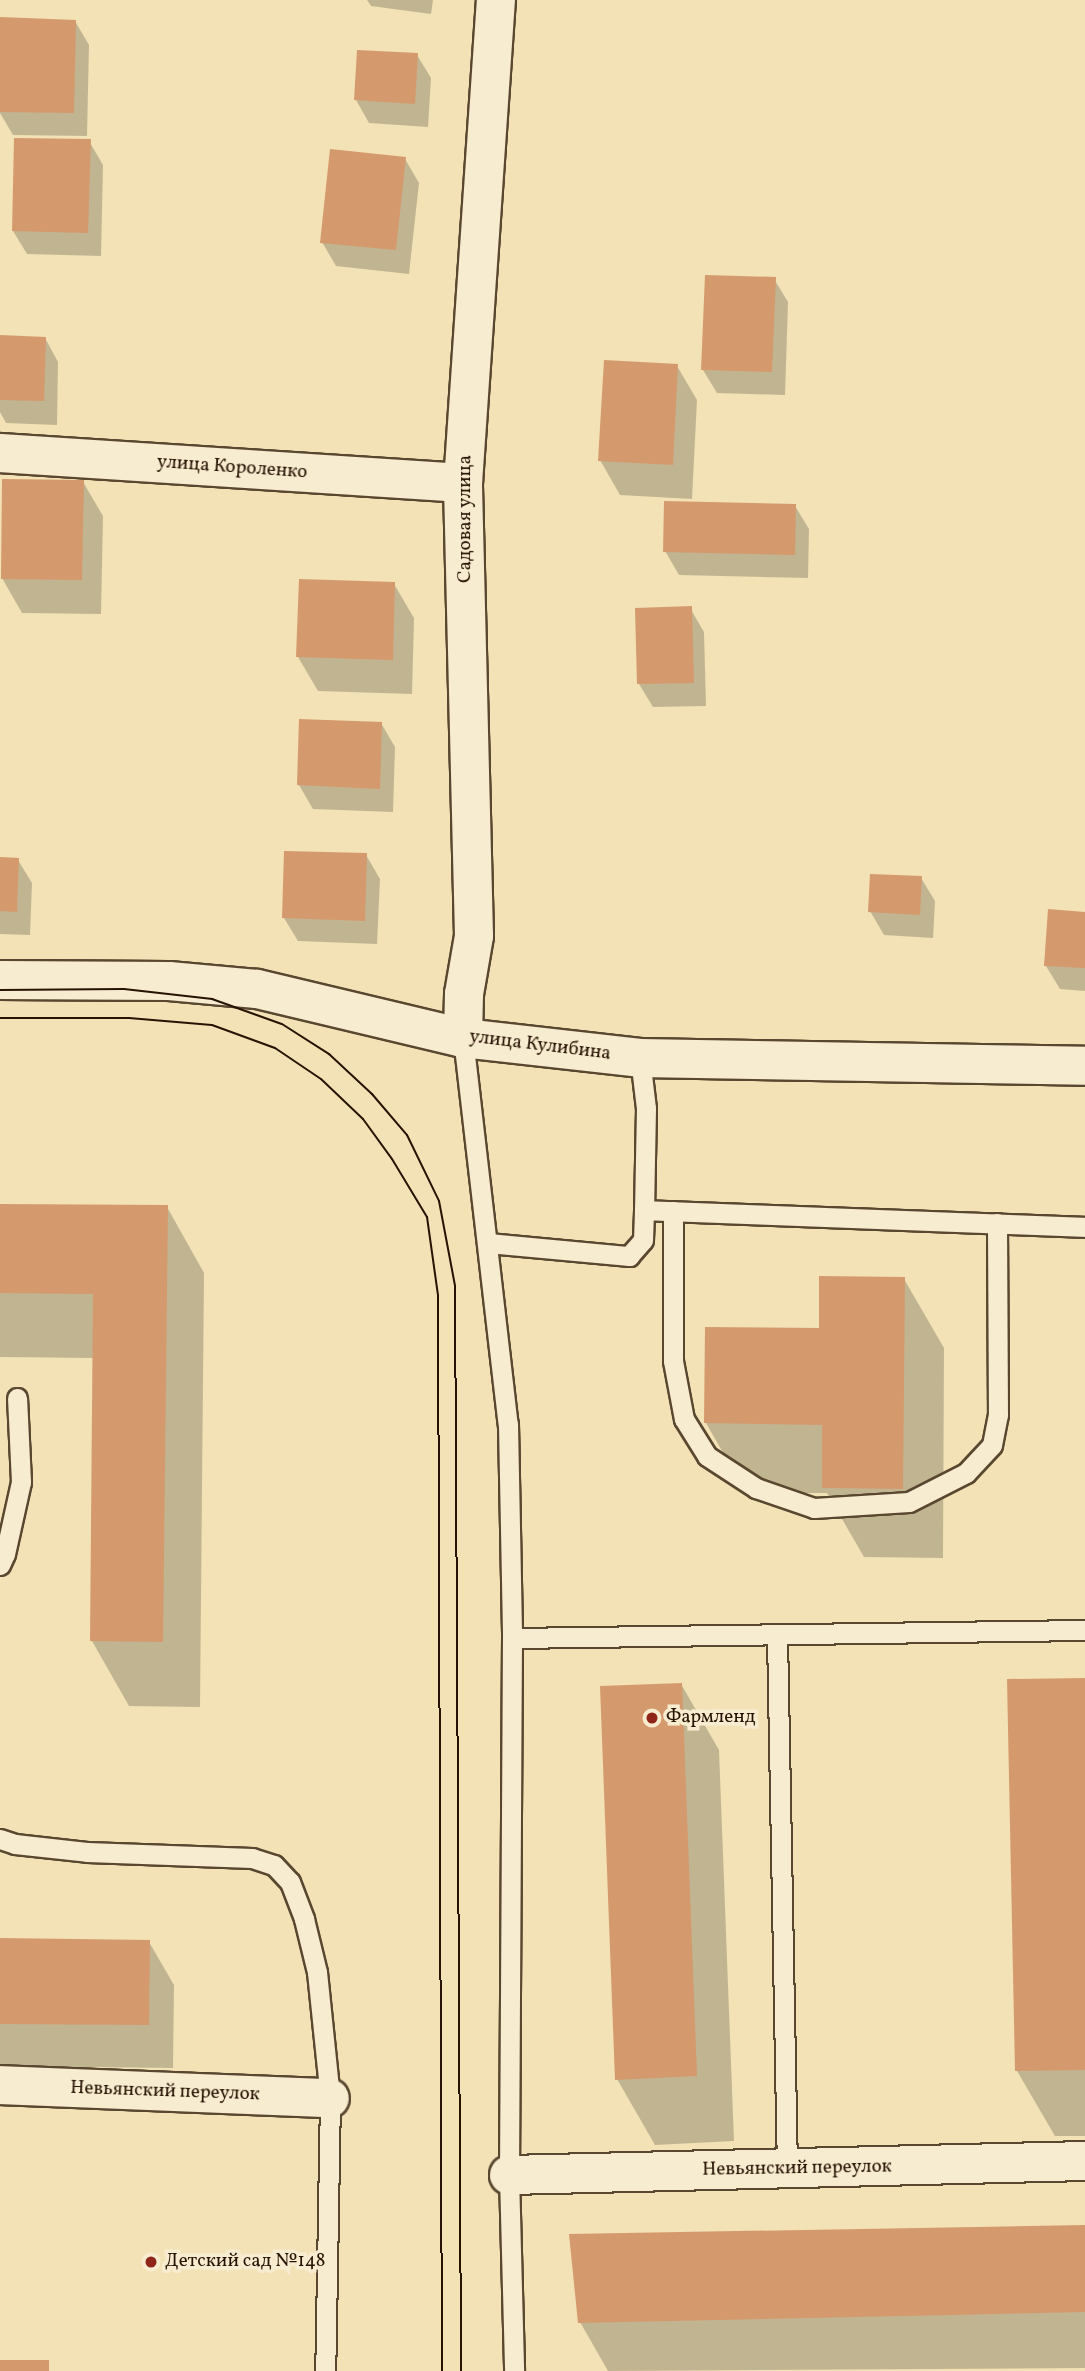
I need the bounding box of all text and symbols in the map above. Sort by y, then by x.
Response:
street label: улица Короленко [156,451,308,485]
street label: Садовая улица [455,455,477,583]
street label: улица Кулибина [468,1026,612,1066]
place label: Фармленд [666,1707,756,1729]
marker: Фармленд [644,1710,660,1726]
street label: Невьянский переулок [70,2077,260,2107]
street label: Невьянский переулок [702,2156,892,2182]
place label: Детский сад №148 [165,2251,325,2273]
marker: Детский сад №148 [143,2254,159,2270]

